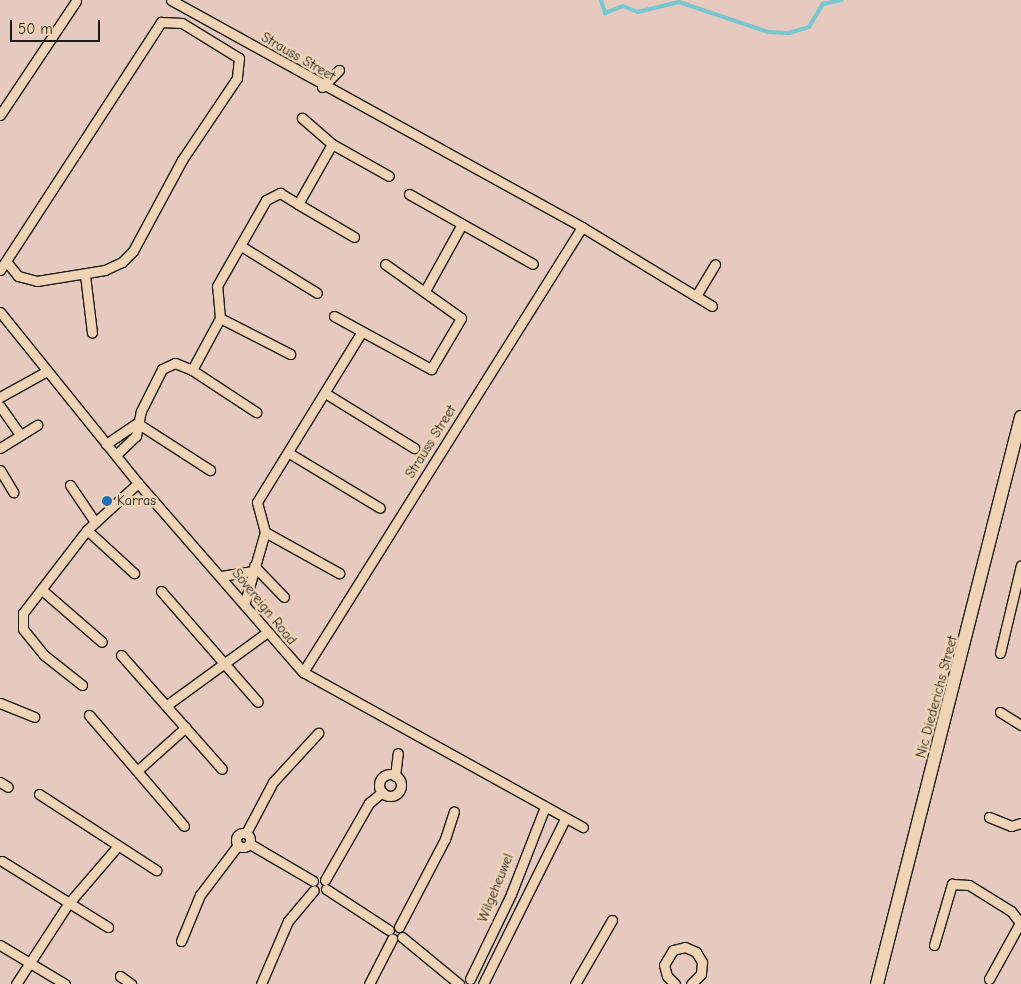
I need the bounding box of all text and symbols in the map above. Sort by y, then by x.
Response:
scale bar [12,10,102,42]
text: 50 m [18,20,53,38]
street label: Strauss Street [258,29,338,85]
street label: Strauss Street [402,402,460,482]
place label: Karras [117,493,156,509]
marker: Karras [101,495,113,507]
street label: Sovereign Road [228,566,300,648]
street label: Nic Diederichs Street [913,634,961,760]
street label: Wilgeheuwel [475,851,517,925]

